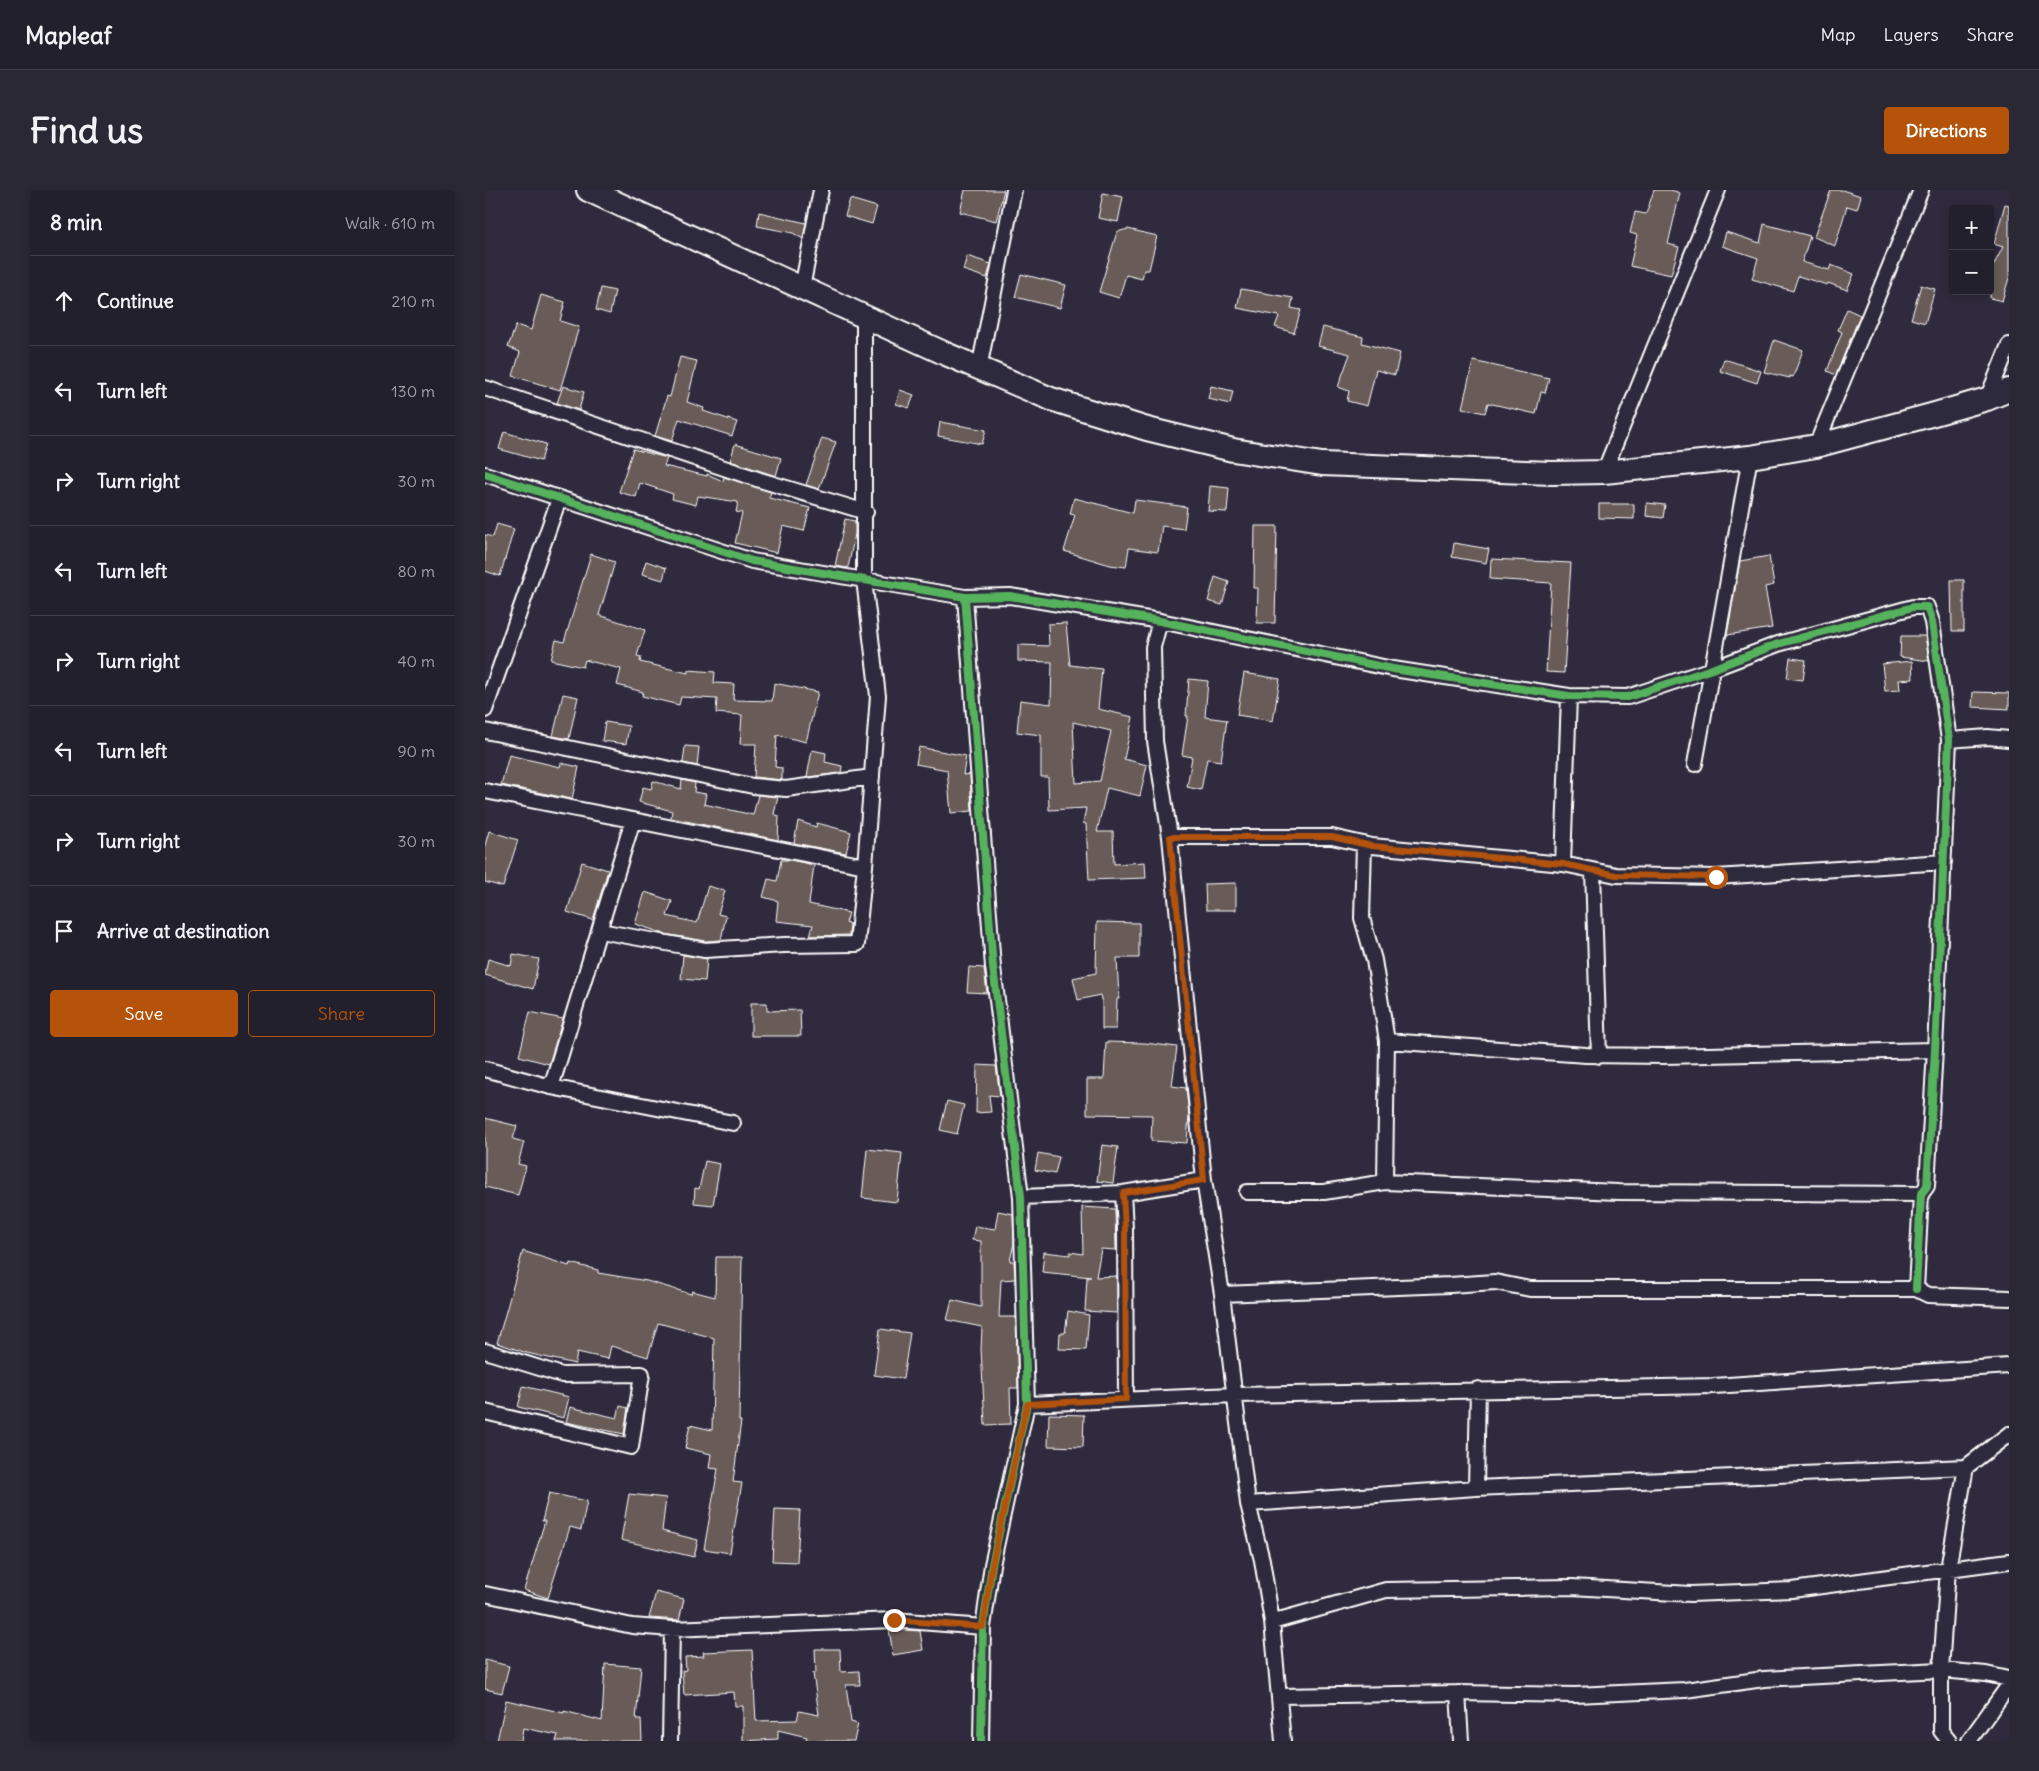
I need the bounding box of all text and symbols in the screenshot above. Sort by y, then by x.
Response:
text: Mapleaf [25,20,112,50]
text: Map [1820,23,1855,46]
text: Layers [1883,23,1939,46]
text: Share [1967,23,2014,46]
button: Directions [1884,107,2009,154]
text: Find us [30,108,143,152]
map controls [1949,205,1994,295]
button: + [1949,205,1994,250]
text: 8 min [50,209,102,236]
text: Walk · 610 m [345,213,435,233]
button: − [1949,250,1994,295]
icon: ahead [50,287,78,315]
text: Continue [97,289,174,313]
text: 210 m [392,291,435,311]
icon: left [50,377,78,405]
text: Turn left [97,379,167,403]
text: 130 m [391,381,435,401]
icon: right [50,467,78,495]
text: Turn right [97,469,180,493]
text: 30 m [398,471,435,491]
icon: left [50,557,78,585]
text: Turn left [97,559,167,583]
text: 80 m [397,561,435,581]
icon: right [50,647,78,675]
text: Turn right [97,649,180,673]
text: 40 m [397,651,435,671]
icon: left [50,737,78,765]
text: Turn left [97,739,167,763]
text: 90 m [397,741,435,761]
icon: right [50,827,78,855]
text: Turn right [97,829,180,853]
text: 30 m [398,831,435,851]
route start [1705,866,1728,889]
icon: arrive [50,917,78,945]
text: Arrive at destination [97,919,270,943]
button: Save [50,990,238,1037]
button: Share [248,990,435,1037]
route end [883,1609,906,1632]

